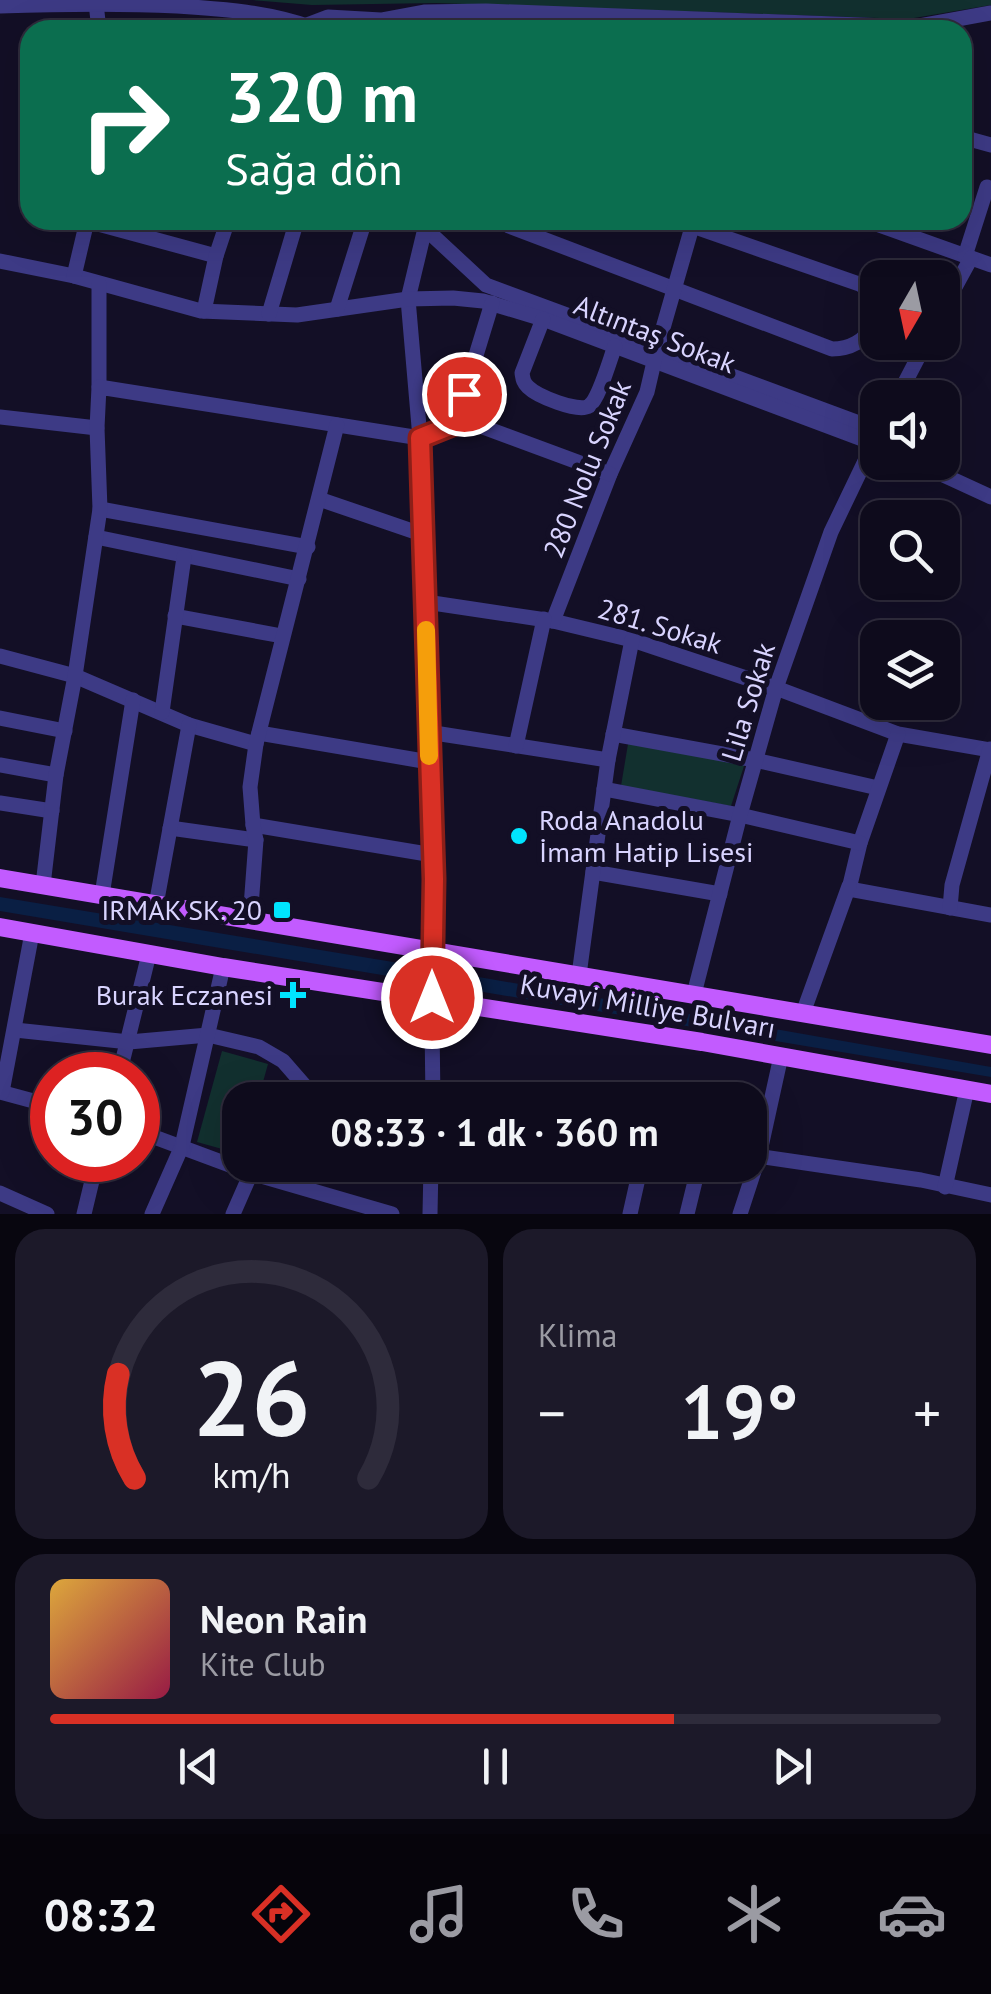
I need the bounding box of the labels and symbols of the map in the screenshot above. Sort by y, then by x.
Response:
north arrow [860,260,960,360]
street label: Altıntaş Sokak [569,286,742,381]
pin [422,352,507,437]
street label: 280 Nolu Sokak [534,374,639,563]
street label: 281. Sokak [594,589,727,662]
street label: Lila Sokak [712,637,783,766]
place label: Roda Anadolu İmam Hatip Lisesi [539,801,754,870]
marker: Roda Anadolu İmam Hatip Lisesi [508,825,530,847]
place label: IRMAK SK. 20 [101,891,262,928]
marker: IRMAK SK. 20 [271,899,293,921]
position arrow [380,946,484,1050]
street label: Kuvayi Milliye Bulvarı [517,965,779,1046]
place label: Burak Eczanesi [96,976,273,1013]
marker: Burak Eczanesi [282,984,304,1006]
speed limit sign: 30 [30,1052,160,1182]

